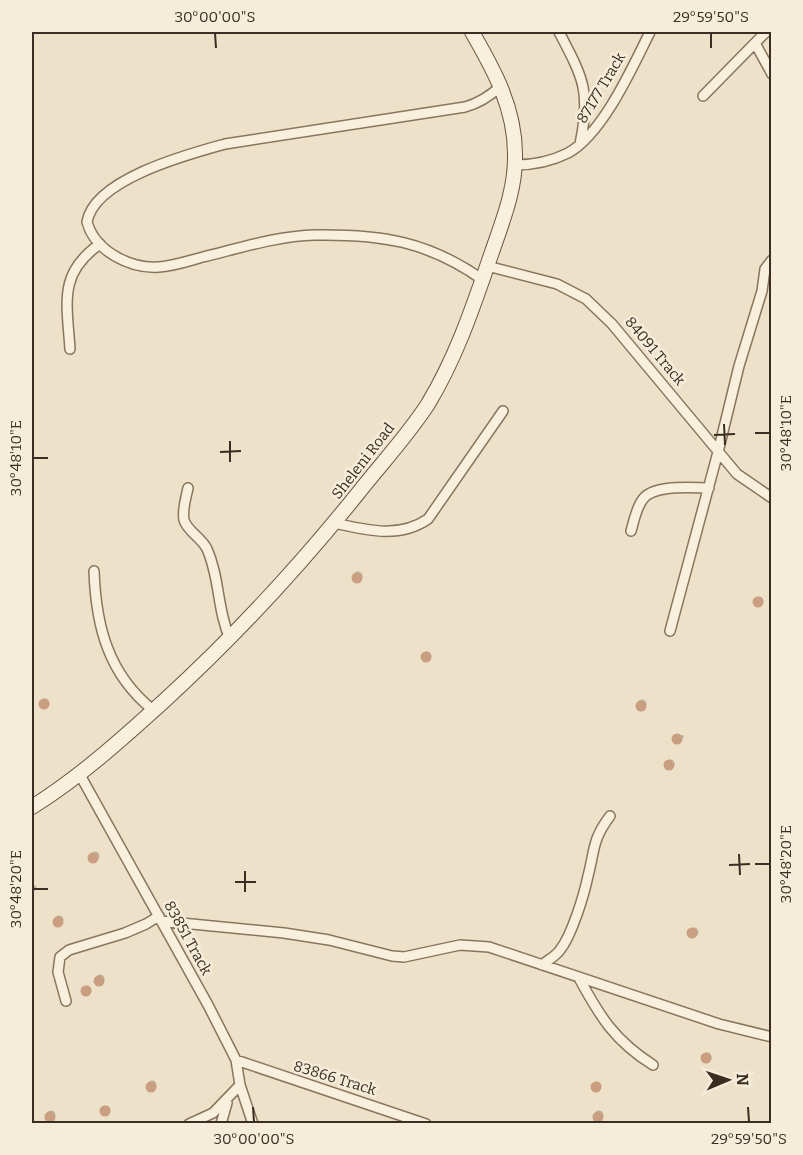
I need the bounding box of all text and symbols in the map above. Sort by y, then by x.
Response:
text: 30°00'00"S [174,8,256,26]
text: 29°59'50"S [673,8,749,26]
street label: 87177 Track [573,49,629,127]
street label: 84091 Track [621,313,689,389]
text: 30°48'10"E [777,395,795,471]
street label: Sheleni Road [328,419,398,503]
text: 30°48'10"E [7,420,25,496]
text: 30°48'20"E [777,825,795,903]
text: 30°48'20"E [7,850,25,928]
street label: 83851 Track [160,898,216,979]
north arrow [698,1050,758,1110]
street label: 83866 Track [291,1057,379,1099]
text: N [733,1073,752,1086]
text: 30°00'00"S [213,1130,295,1148]
text: 29°59'50"S [711,1130,787,1148]

